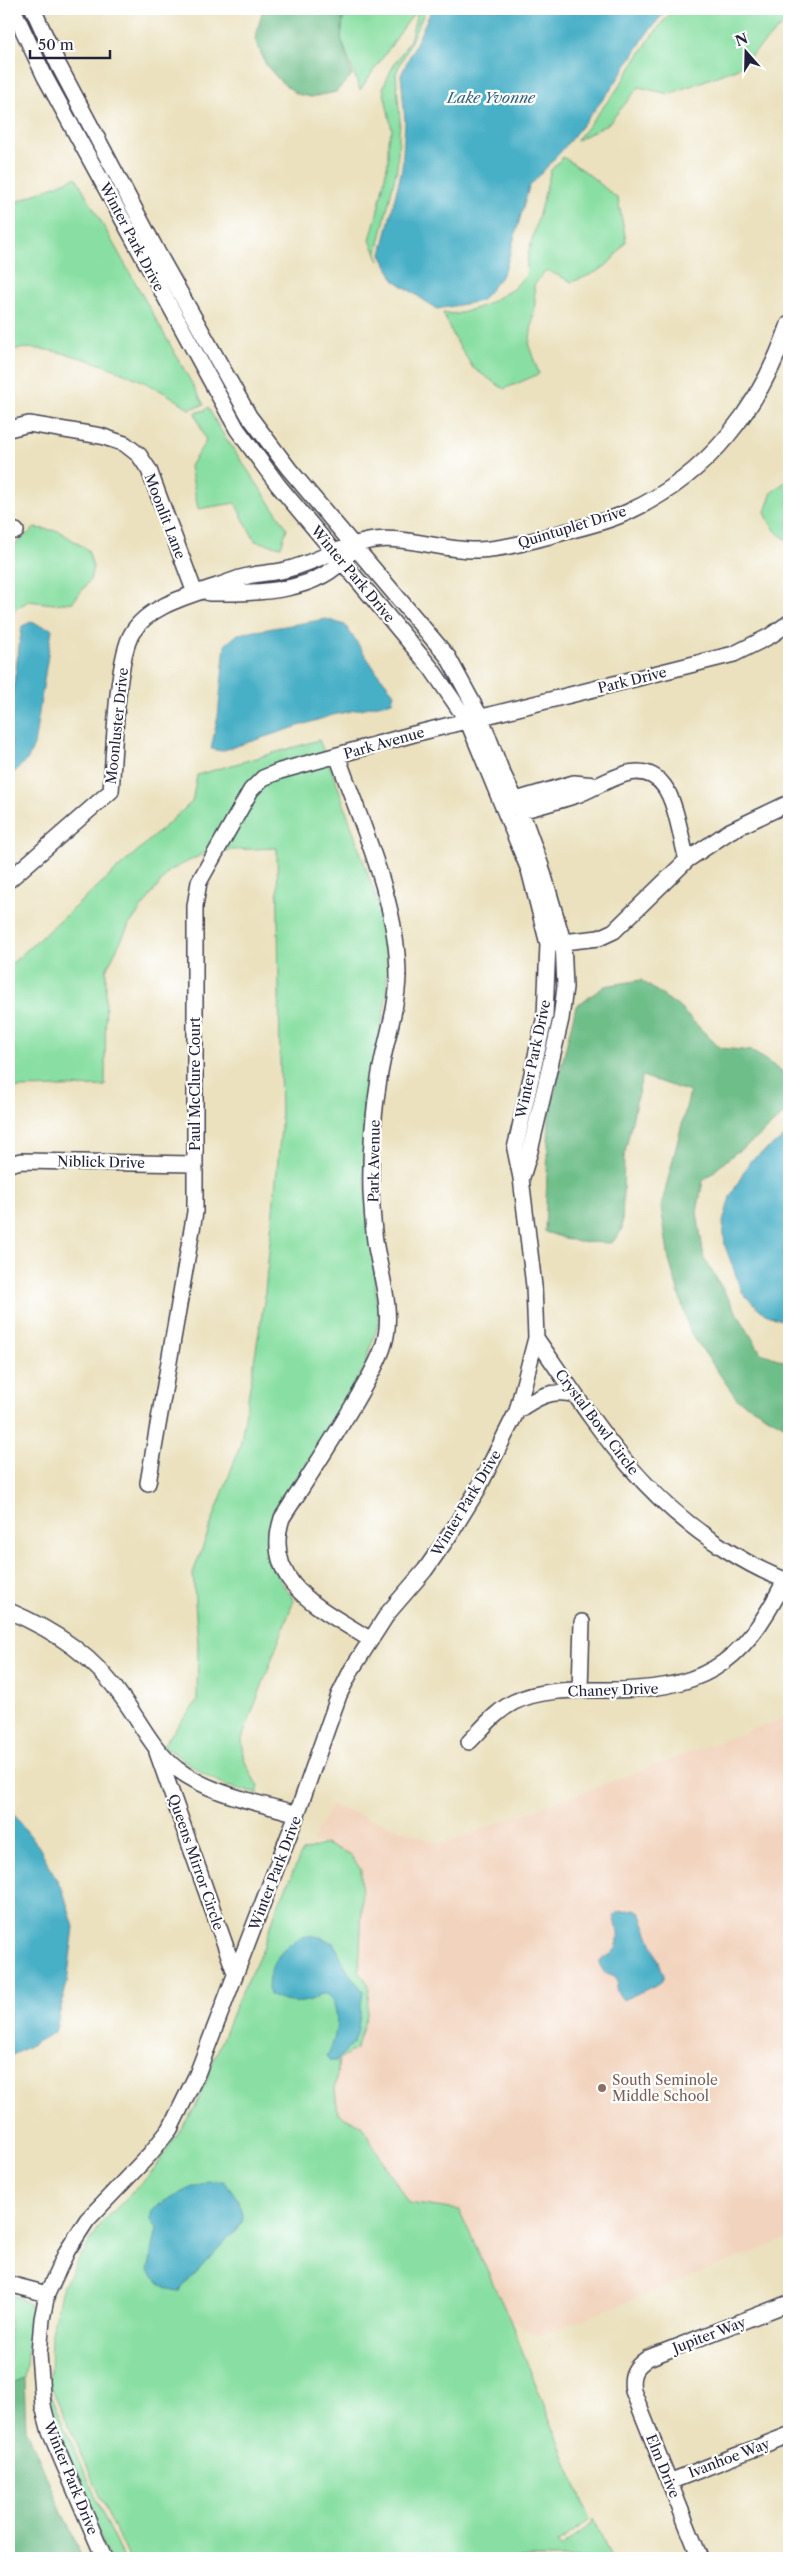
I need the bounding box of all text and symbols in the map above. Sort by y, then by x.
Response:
scale bar [30,28,110,60]
north arrow [720,28,770,78]
text: N [733,29,750,50]
text: 50 m [38,35,74,54]
water label: Lake Yvonne [446,88,536,107]
street label: Winter Park Drive [95,179,168,295]
street label: Moonlit Lane [140,471,190,561]
street label: Quintuplet Drive [516,502,629,552]
street label: Winter Park Drive [307,521,399,626]
street label: Park Drive [596,663,668,697]
street label: Moonluster Drive [102,667,132,785]
street label: Park Avenue [342,723,427,763]
street label: Winter Park Drive [511,998,554,1121]
street label: Paul McClure Court [186,1017,204,1151]
street label: Park Avenue [364,1119,384,1203]
street label: Niblick Drive [57,1152,145,1172]
street label: Crystal Bowl Circle [551,1365,643,1479]
street label: Winter Park Drive [427,1446,505,1560]
street label: Chaney Drive [567,1679,659,1701]
street label: Queens Mirror Circle [164,1792,228,1932]
street label: Winter Park Drive [245,1813,305,1934]
place label: South Seminole Middle School [612,2071,718,2105]
marker: South Seminole Middle School [596,2082,608,2094]
street label: Jupiter Way [668,2313,748,2358]
street label: Winter Park Drive [40,2418,102,2537]
street label: Elm Drive [642,2432,684,2501]
street label: Ivanhoe Way [686,2434,772,2482]

